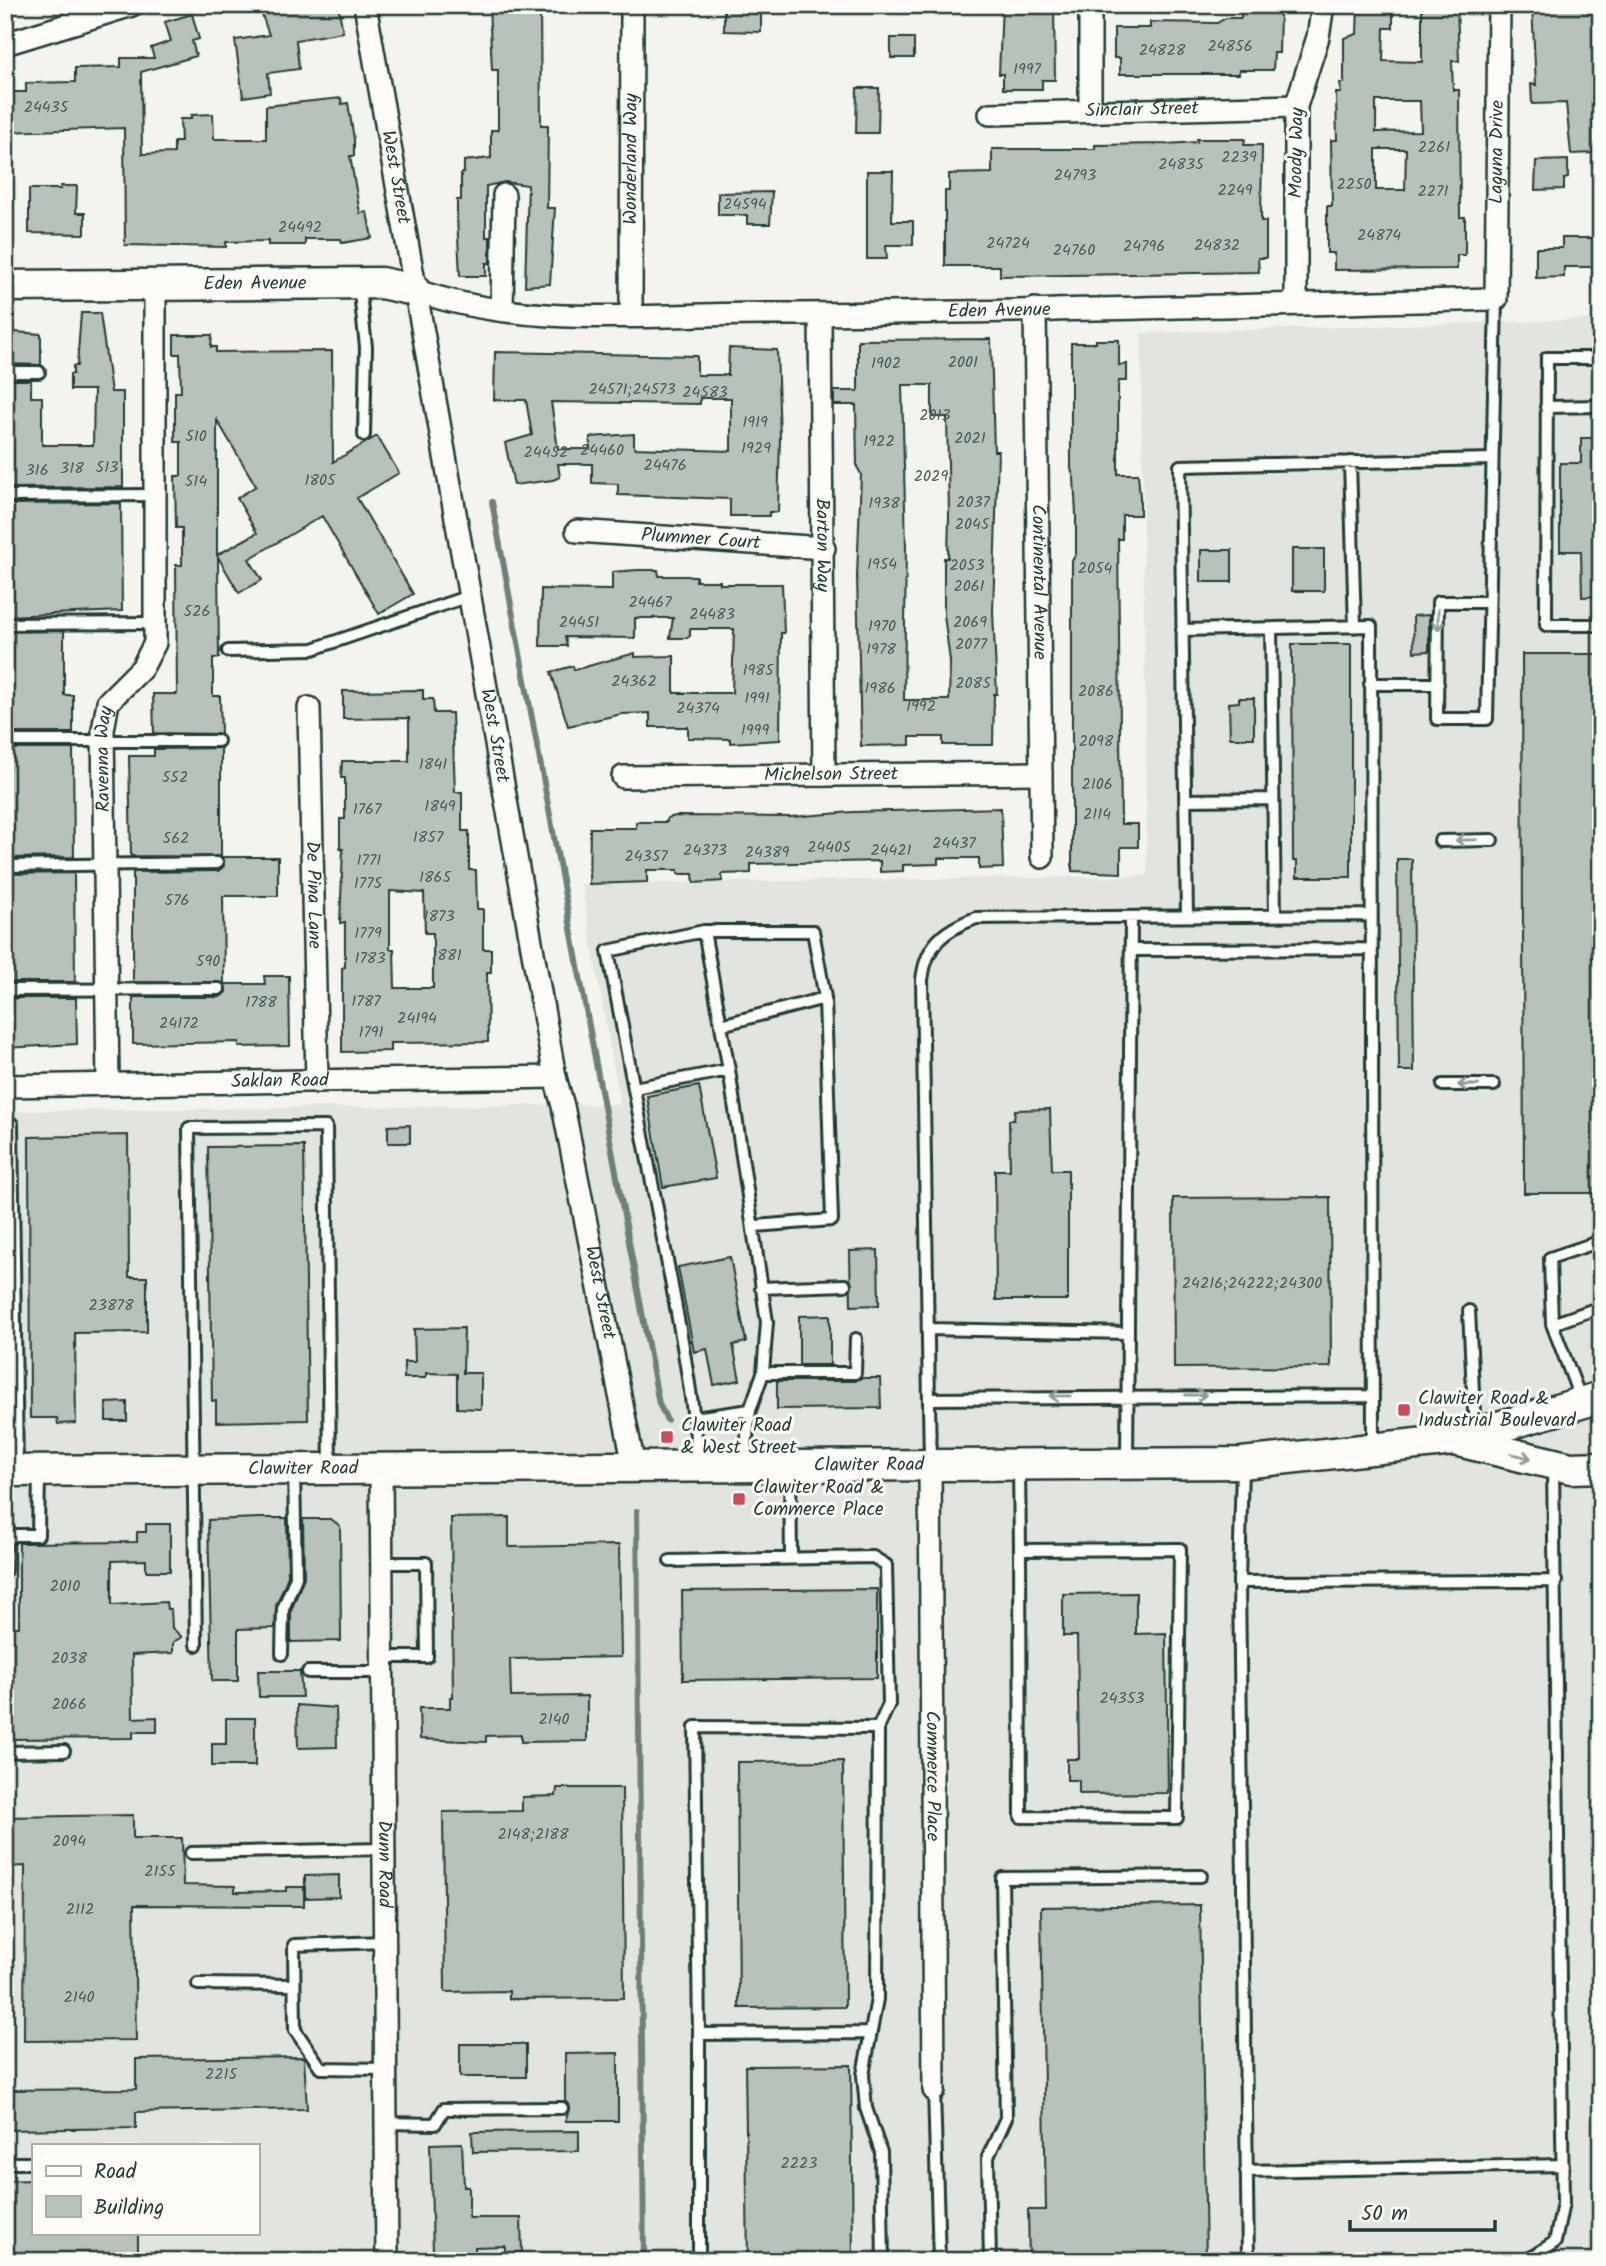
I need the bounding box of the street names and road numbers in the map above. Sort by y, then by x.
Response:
street label: Wonderland Way [616,92,647,225]
street label: Sinclair Street [1085,94,1200,127]
street label: Laguna Drive [1482,99,1513,204]
street label: Moody Way [1281,106,1313,199]
street label: West Street [373,128,419,227]
street label: Eden Avenue [203,269,307,299]
street label: Eden Avenue [947,295,1051,327]
street label: Barton Way [807,498,837,593]
street label: Continental Avenue [1022,504,1054,660]
street label: Plummer Court [640,520,762,559]
street label: West Street [471,686,518,786]
street label: Ravenna Way [88,703,122,812]
street label: Michelson Street [764,759,899,791]
street label: De Pina Lane [297,841,329,950]
street label: Saklan Road [231,1066,329,1097]
street label: West Street [576,1243,624,1343]
street label: Clawiter Road [814,1450,925,1481]
street label: Clawiter Road [248,1454,359,1484]
street label: Commerce Place [917,1711,947,1842]
street label: Dunn Road [369,1820,399,1908]

